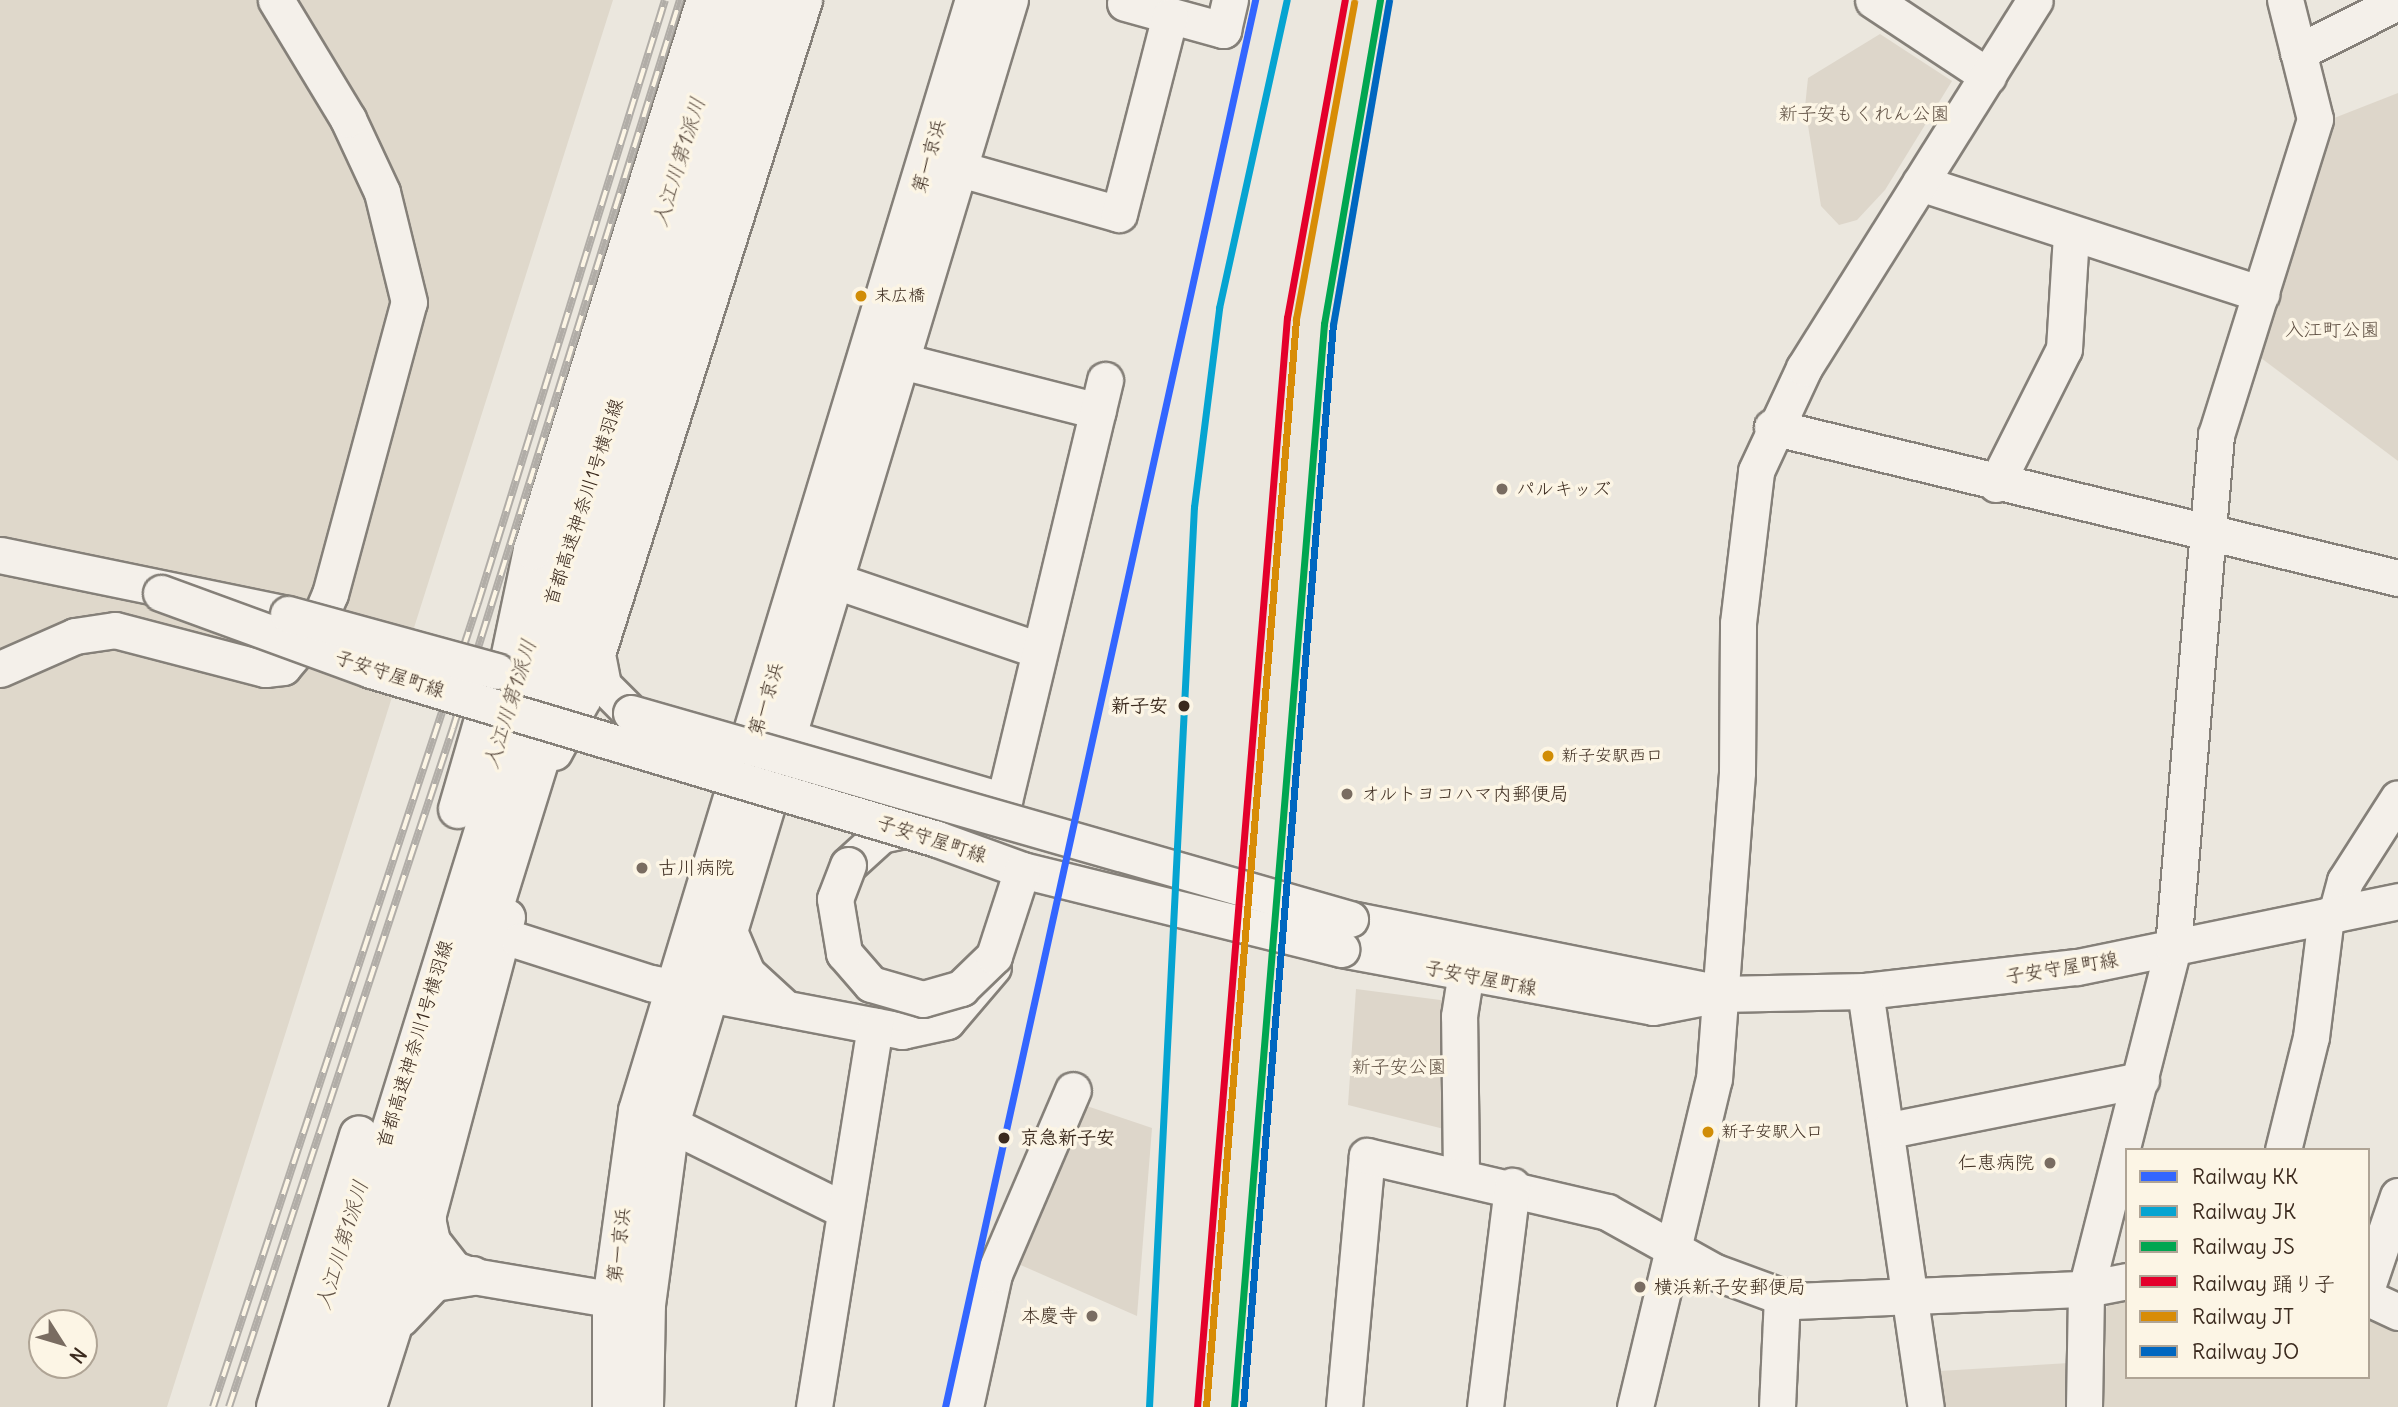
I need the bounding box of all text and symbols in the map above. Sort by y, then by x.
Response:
water label: 入江川第1派川 [647,94,711,230]
park label: 新子安もくれん公園 [1779,103,1949,125]
street label: 第一京浜 [908,116,950,196]
place label: 末広橋 [874,286,925,306]
marker: 末広橋 [854,289,868,303]
park label: 入江町公園 [2285,319,2379,341]
street label: 首都高速神奈川1号横羽線 [540,396,628,608]
place label: パルキッズ [1516,478,1611,500]
marker: パルキッズ [1494,481,1510,497]
water label: 入江川第1派川 [478,636,542,772]
street label: 子安守屋町線 [332,646,448,702]
street label: 第一京浜 [744,659,788,739]
place label: 新子安 [1111,695,1168,717]
marker: 新子安 [1174,696,1194,716]
place label: 新子安駅西口 [1561,746,1663,766]
marker: 新子安駅西口 [1541,749,1555,763]
place label: オルトヨコハマ内郵便局 [1361,783,1570,805]
marker: オルトヨコハマ内郵便局 [1339,786,1355,802]
street label: 子安守屋町線 [874,811,990,867]
place label: 古川病院 [658,857,734,879]
marker: 古川病院 [632,858,652,878]
street label: 首都高速神奈川1号横羽線 [372,937,458,1151]
street label: 子安守屋町線 [2004,948,2120,988]
street label: 子安守屋町線 [1423,956,1539,1000]
park label: 新子安公園 [1352,1056,1446,1078]
place label: 新子安駅入口 [1721,1122,1823,1142]
marker: 新子安駅入口 [1701,1125,1715,1139]
place label: 京急新子安 [1020,1127,1115,1149]
marker: 京急新子安 [994,1128,1014,1148]
legend [2125,1148,2370,1379]
place label: 仁恵病院 [1958,1152,2034,1174]
marker: 仁恵病院 [2040,1153,2060,1173]
text: Railway KK [2192,1163,2298,1190]
water label: 入江川第1派川 [310,1177,374,1313]
text: Railway JK [2192,1198,2296,1225]
street label: 第一京浜 [603,1206,635,1284]
text: Railway JS [2192,1233,2295,1260]
text: Railway 踊り子 [2192,1270,2335,1297]
place label: 横浜新子安郵便局 [1654,1276,1806,1298]
marker: 横浜新子安郵便局 [1632,1279,1648,1295]
text: Railway JT [2192,1303,2294,1330]
place label: 本慶寺 [1021,1305,1078,1327]
marker: 本慶寺 [1084,1308,1100,1324]
north arrow [28,1309,98,1379]
text: Railway JO [2192,1338,2299,1365]
text: N [65,1343,92,1368]

